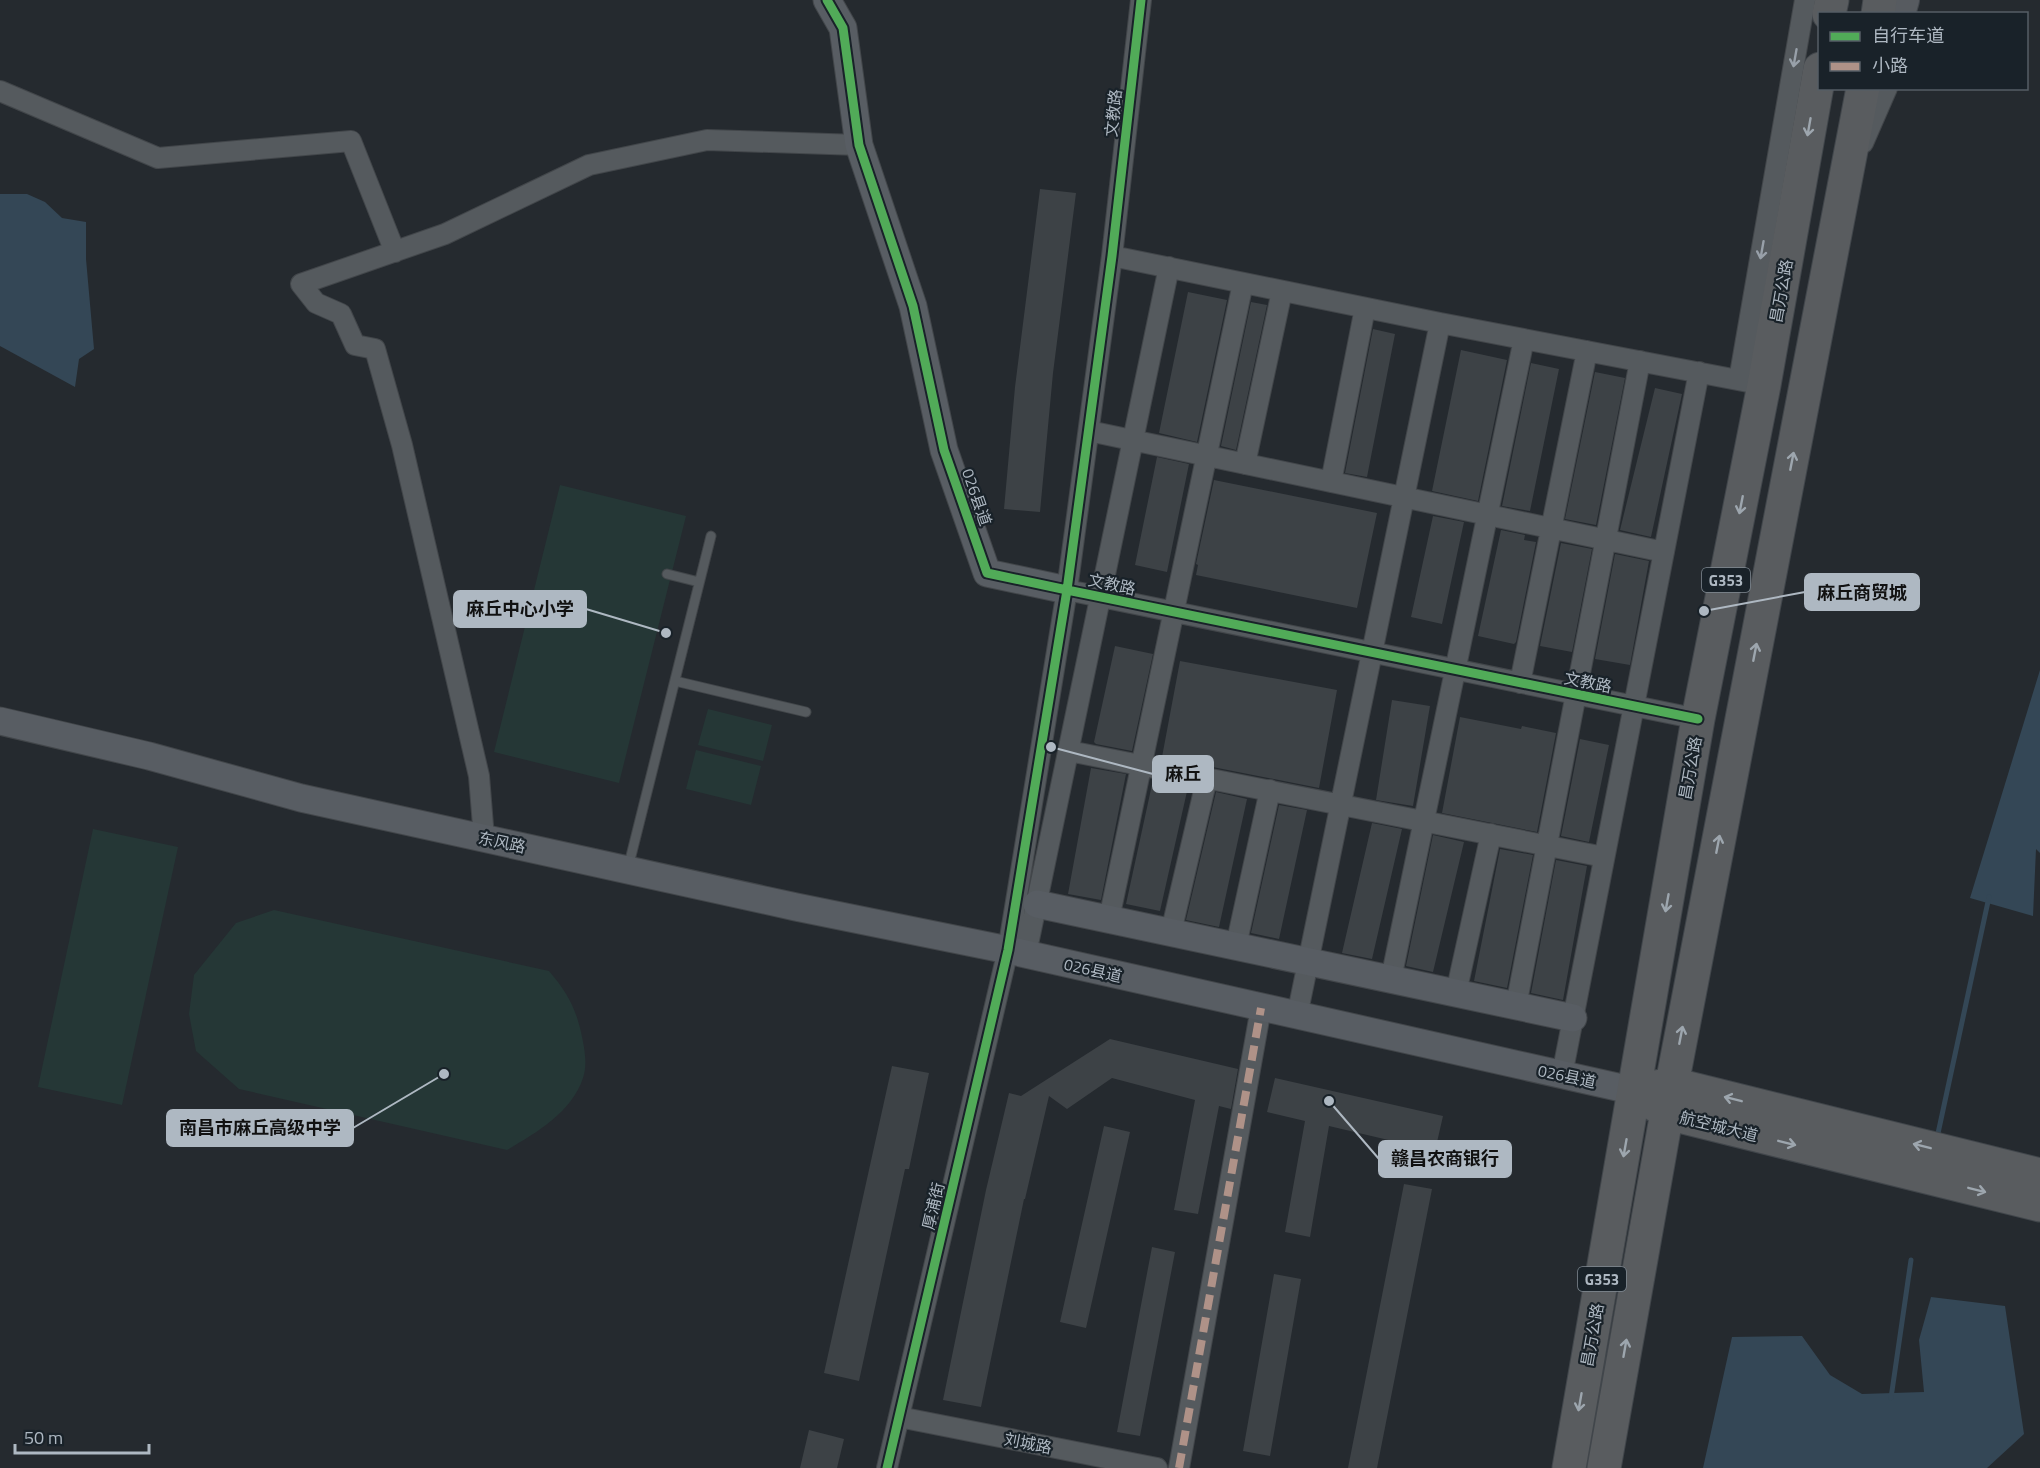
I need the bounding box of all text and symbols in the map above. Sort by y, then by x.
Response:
legend [1818,12,2028,90]
text: 自行车道 [1872,22,1944,49]
one-way arrow [1789,47,1800,67]
text: 小路 [1872,52,1908,79]
street label: 文教路 [1099,88,1127,138]
one-way arrow [1804,117,1815,136]
one-way arrow [1756,239,1767,259]
street label: 昌万公路 [1764,257,1798,325]
one-way arrow [1786,451,1797,471]
street label: 026县道 [956,465,998,529]
one-way arrow [1735,494,1746,514]
street label: 文教路 [1086,567,1138,601]
road number: G353 [1702,568,1750,592]
callout: 麻丘商贸城 [1805,574,1919,610]
text: 麻丘商贸城 [1817,579,1907,606]
callout: 麻丘中心小学 [454,591,586,627]
text: 麻丘中心小学 [466,595,574,622]
one-way arrow [1750,643,1761,662]
street label: 文教路 [1562,666,1614,698]
street label: 昌万公路 [1673,734,1707,802]
callout: 麻丘 [1153,756,1213,792]
text: 麻丘 [1165,760,1201,787]
street label: 东风路 [476,825,528,859]
one-way arrow [1713,834,1724,854]
one-way arrow [1661,893,1672,912]
street label: 026县道 [1062,952,1124,988]
one-way arrow [1676,1026,1687,1045]
street label: 026县道 [1536,1058,1598,1094]
one-way arrow [1723,1093,1742,1105]
street label: 航空城大道 [1677,1105,1761,1147]
callout: 南昌市麻丘高级中学 [167,1110,353,1146]
text: 南昌市麻丘高级中学 [179,1114,341,1141]
one-way arrow [1778,1137,1797,1149]
one-way arrow [1619,1138,1630,1158]
one-way arrow [1913,1139,1932,1151]
callout: 赣昌农商银行 [1379,1141,1511,1177]
text: 赣昌农商银行 [1391,1145,1499,1172]
street label: 厚浦街 [916,1180,950,1232]
one-way arrow [1967,1184,1986,1196]
road number: G353 [1578,1267,1626,1291]
street label: 昌万公路 [1575,1301,1609,1369]
one-way arrow [1620,1339,1631,1359]
one-way arrow [1574,1392,1585,1412]
scale bar [15,1417,148,1455]
text: 50 m [24,1424,63,1451]
street label: 刘城路 [1002,1427,1054,1459]

